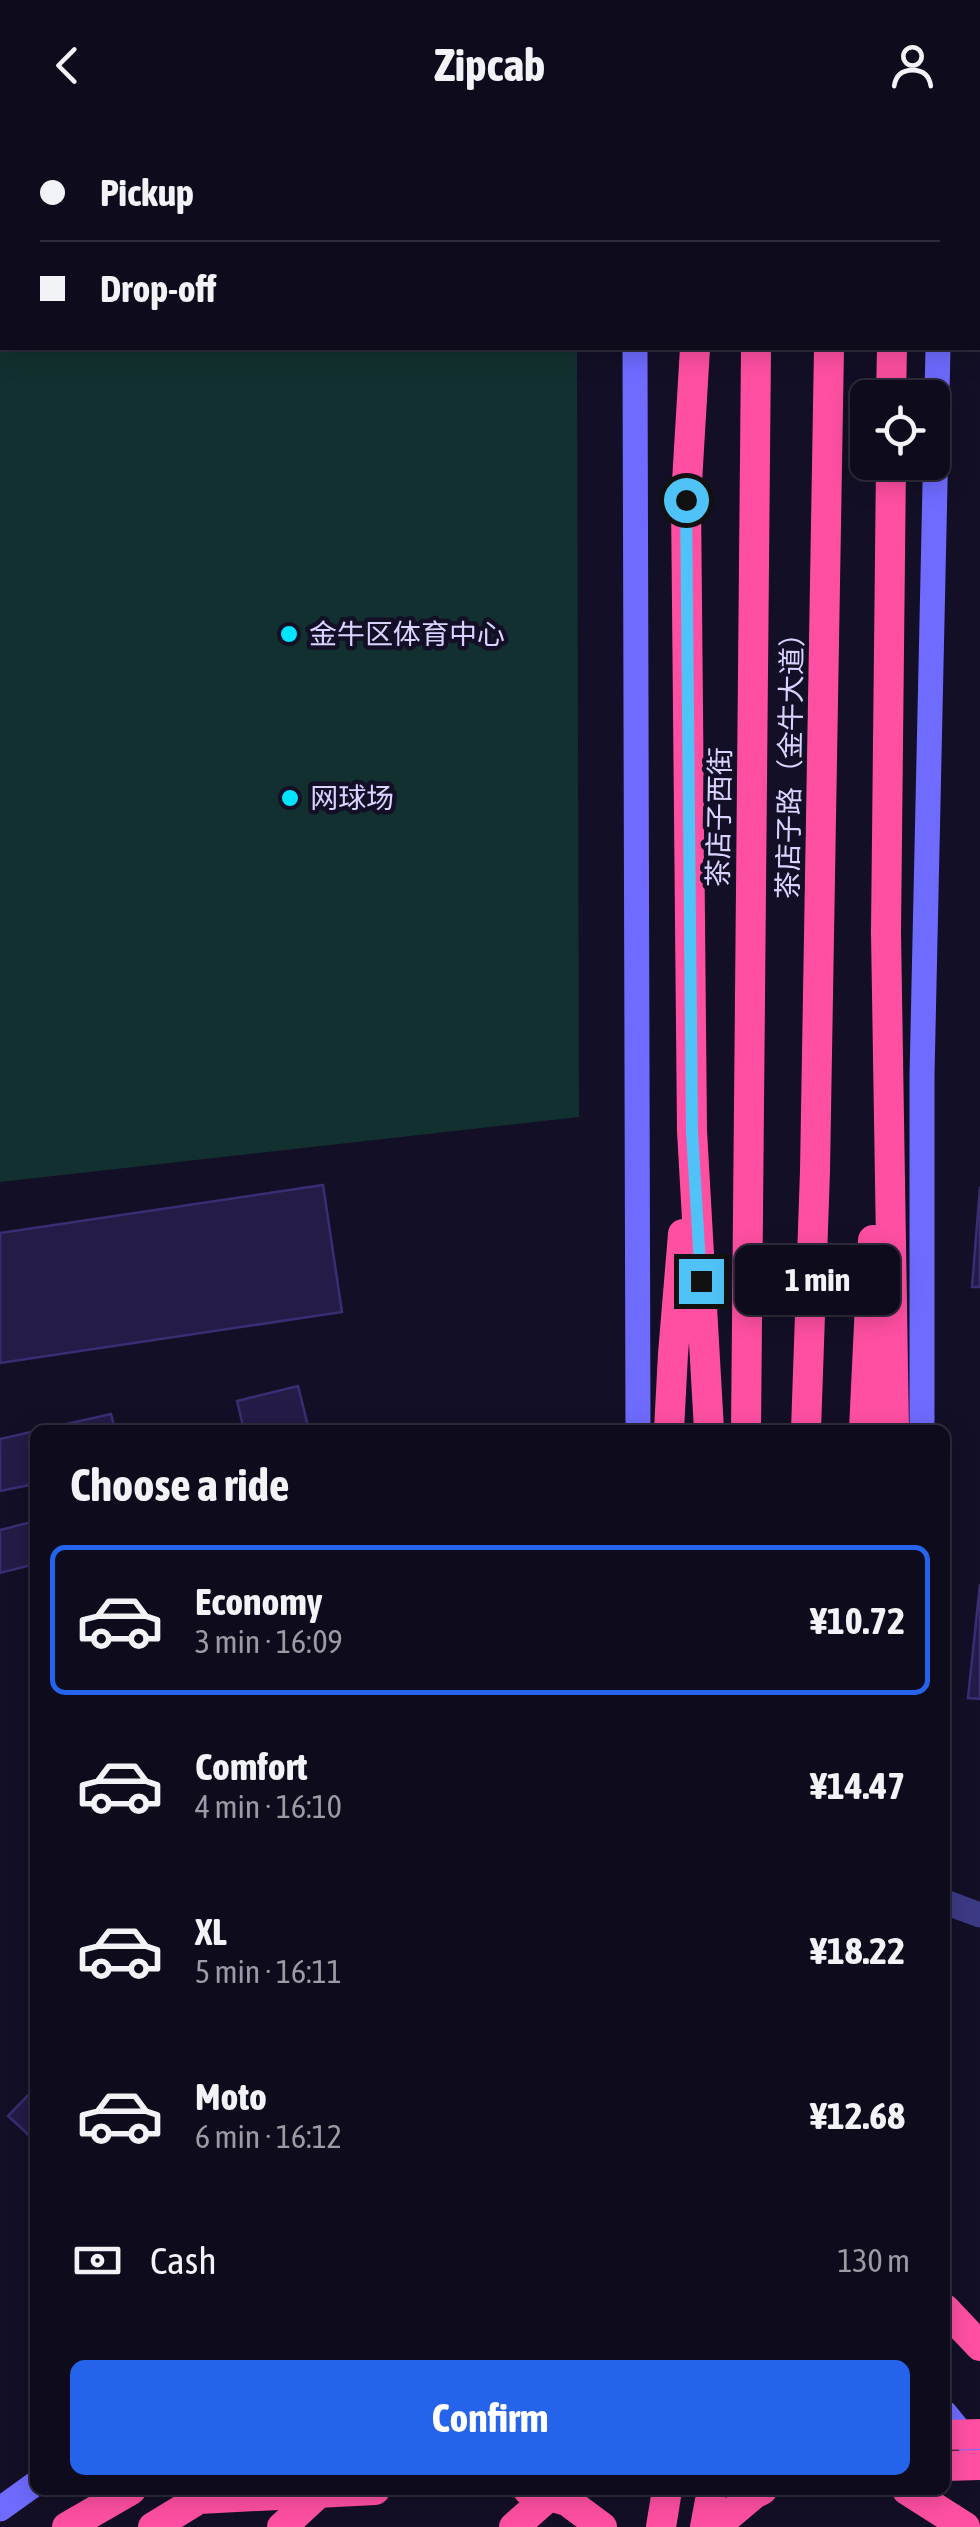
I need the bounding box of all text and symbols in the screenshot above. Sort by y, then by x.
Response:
icon: back [40,38,95,93]
icon: person [885,38,940,93]
text: Zipcab [435,39,545,91]
text: Pickup [100,171,194,214]
text: Drop-off [100,267,216,310]
map controls [850,380,950,480]
button: locate [850,380,950,480]
route start [664,478,709,523]
place label: 金牛区体育中心 [309,618,505,650]
street label: 茶店子路（金牛大道） [772,619,808,899]
marker: 金牛区体育中心 [278,623,300,645]
street label: 茶店子西街 [702,747,736,887]
place label: 网球场 [310,782,394,814]
marker: 网球场 [279,787,301,809]
callout: 1 min [736,1246,901,1316]
route end [679,1259,724,1304]
text: 1 min [785,1261,850,1298]
text: Choose a ride [70,1459,289,1511]
icon: car [75,1575,165,1665]
text: Economy [195,1580,322,1623]
text: ¥10.72 [810,1599,905,1642]
text: 3 min · 16:09 [195,1623,342,1660]
icon: car [75,1740,165,1830]
text: Comfort [195,1745,307,1788]
text: ¥14.47 [810,1764,905,1807]
text: 4 min · 16:10 [195,1788,342,1825]
icon: car [75,1905,165,1995]
text: XL [195,1910,227,1953]
text: ¥18.22 [810,1929,905,1972]
text: 5 min · 16:11 [195,1953,342,1990]
icon: car [75,2070,165,2160]
text: Moto [195,2075,267,2118]
text: ¥12.68 [810,2094,905,2137]
text: 6 min · 16:12 [195,2118,342,2155]
icon: cash [70,2233,125,2288]
text: Cash [150,2239,217,2282]
text: 130 m [837,2242,910,2279]
button: Confirm [70,2360,910,2475]

